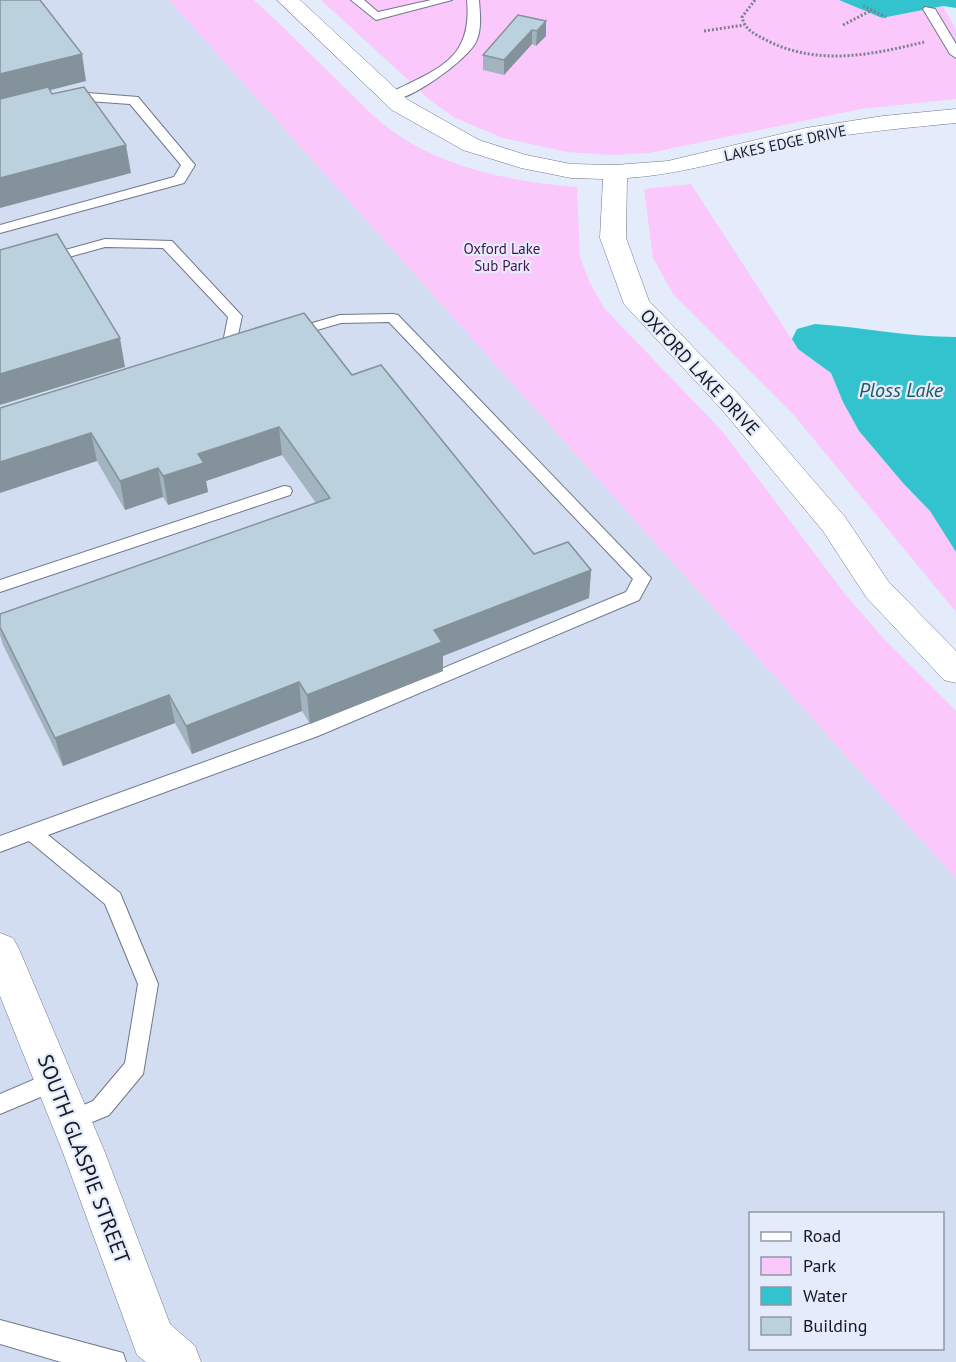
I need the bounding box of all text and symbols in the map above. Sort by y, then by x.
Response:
street label: LAKES EDGE DRIVE [722,121,848,165]
park label: Oxford Lake Sub Park [464,239,540,275]
street label: OXFORD LAKE DRIVE [636,304,764,440]
water label: Ploss Lake [859,377,944,403]
street label: SOUTH GLASPIE STREET [32,1051,137,1268]
legend [749,1212,944,1350]
text: Road [803,1224,841,1247]
text: Park [803,1254,836,1277]
text: Water [803,1284,847,1307]
text: Building [803,1314,867,1337]

